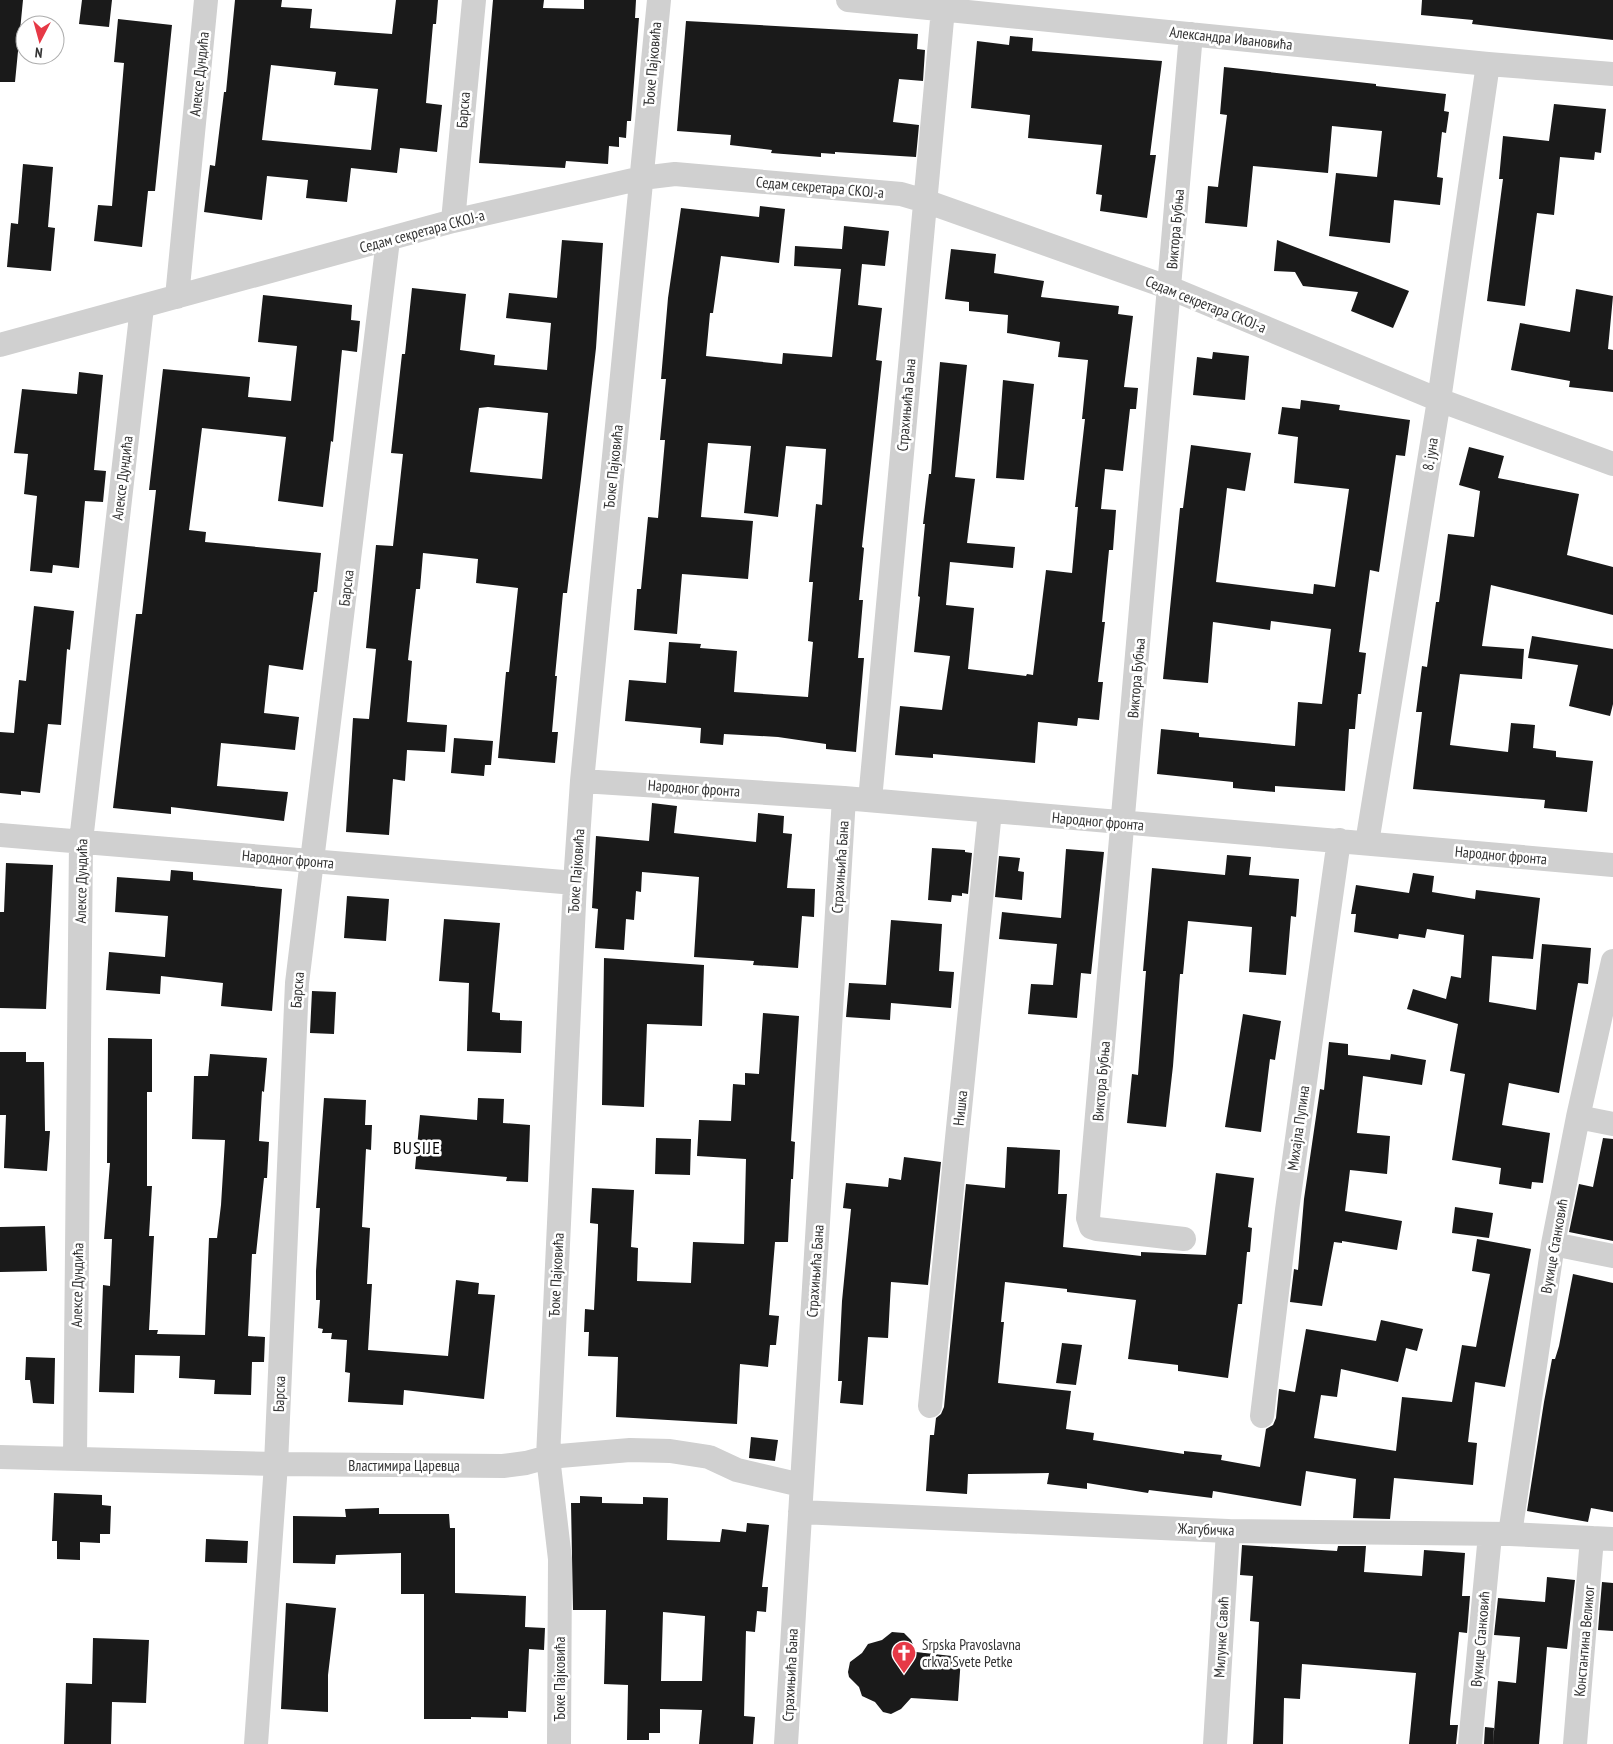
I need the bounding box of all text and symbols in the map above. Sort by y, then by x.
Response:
north arrow [15,15,65,65]
street label: Ђоке Пајковића [639,21,665,107]
street label: Александра Ивановића [1169,22,1293,54]
street label: Алексе Дундића [185,31,213,117]
text: N [34,44,43,62]
street label: Барска [452,91,474,129]
street label: Седам секретара СКОЈ-а [755,172,885,202]
street label: Виктора Бубња [1162,188,1188,270]
street label: Седам секретара СКОЈ-а [357,205,487,257]
street label: Седам секретара СКОЈ-а [1143,271,1269,337]
street label: Страхињића Бана [892,358,920,452]
street label: Ђоке Пајковића [599,424,627,510]
street label: Алексе Дундића [107,435,137,521]
street label: 8. јуна [1418,436,1442,472]
street label: Барска [334,569,358,607]
street label: Виктора Бубња [1123,637,1149,719]
street label: Народног фронта [647,775,741,801]
street label: Народног фронта [1051,808,1145,834]
street label: Страхињића Бана [827,820,853,914]
street label: Ђоке Пајковића [564,828,588,914]
street label: Алексе Дундића [71,838,91,924]
street label: Народног фронта [1454,842,1548,868]
street label: Народног фронта [241,846,335,872]
street label: Барска [286,971,308,1009]
street label: Виктора Бубња [1088,1040,1114,1122]
street label: Михајла Пупина [1283,1084,1313,1172]
street label: Нишка [949,1089,971,1127]
district label: BUSIJE [393,1136,441,1159]
street label: Вукице Станковић [1536,1197,1572,1295]
street label: Страхињића Бана [802,1224,828,1318]
street label: Ђоке Пајковића [544,1232,568,1318]
street label: Алексе Дундића [67,1242,87,1328]
street label: Барска [269,1375,289,1413]
street label: Властимира Царевца [348,1456,460,1475]
street label: Жагубичка [1176,1518,1235,1539]
street label: Константина Великог [1570,1584,1598,1697]
street label: Вукице Станковић [1466,1590,1494,1688]
street label: Милунке Савић [1209,1596,1233,1678]
street label: Страхињића Бана [778,1628,802,1722]
place label: Srpska Pravoslavna crkva Svete Petke [922,1635,1021,1671]
street label: Ђоке Пајковића [550,1637,569,1721]
church icon: Srpska Pravoslavna crkva Svete Petke [891,1640,917,1674]

